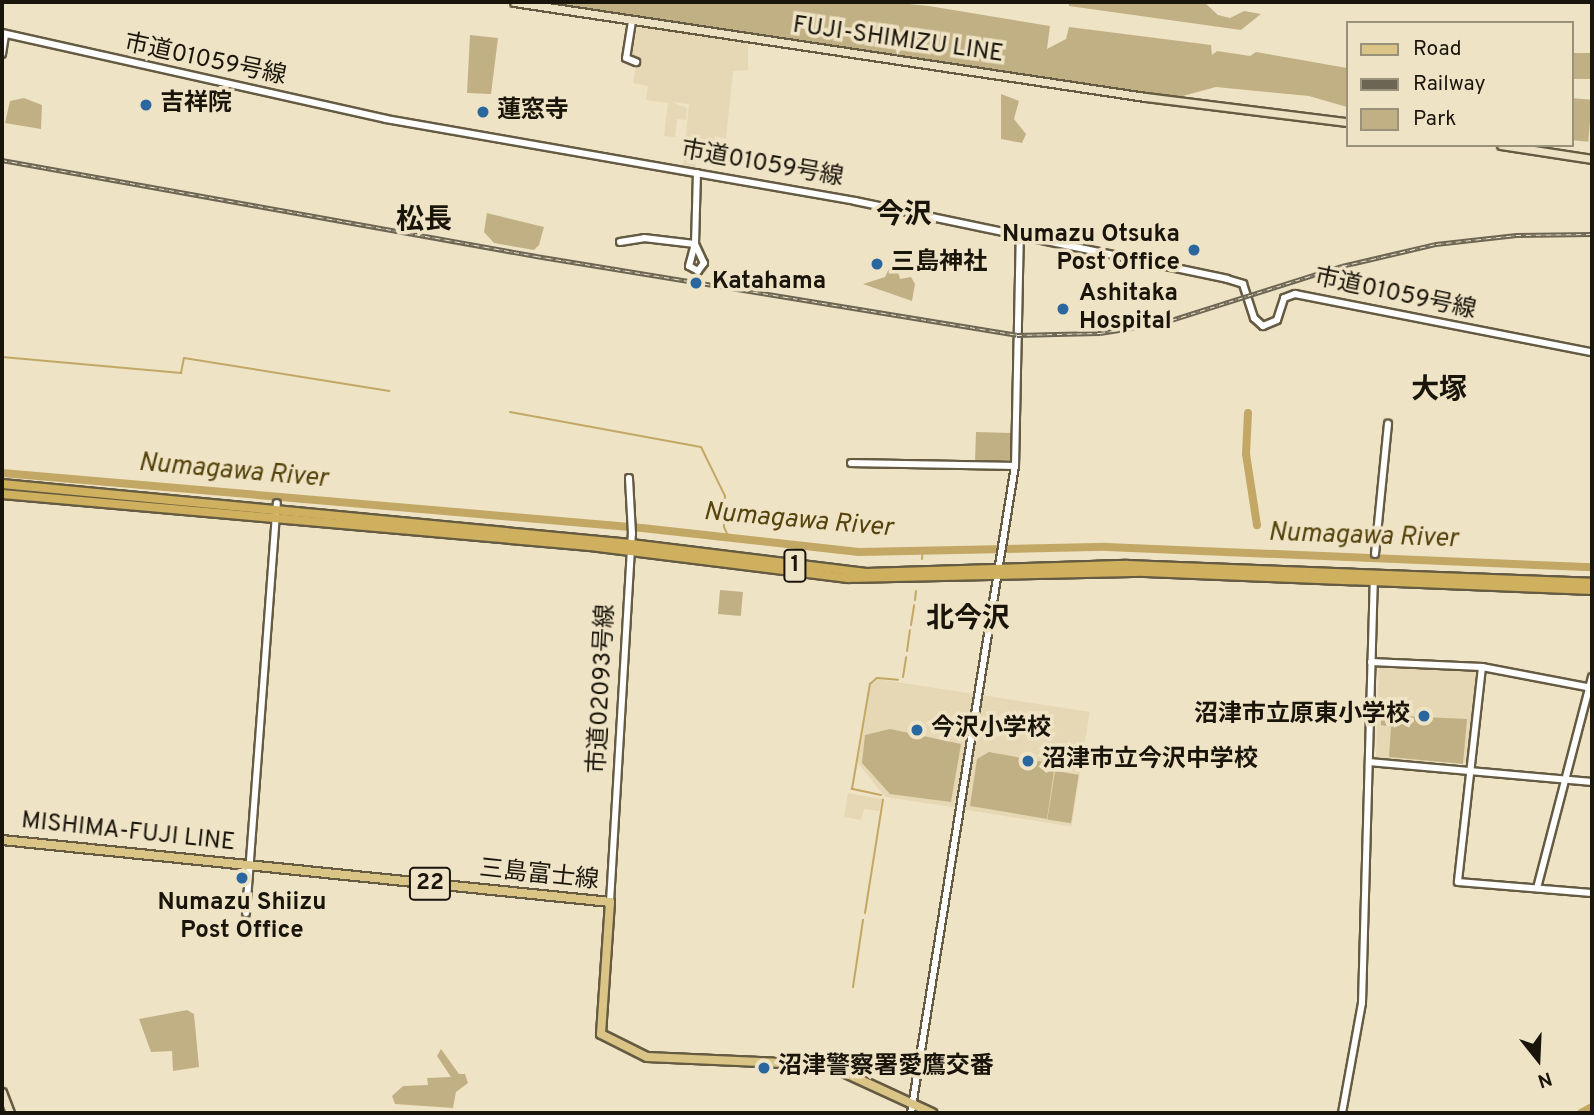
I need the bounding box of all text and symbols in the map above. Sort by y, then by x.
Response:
street label: FUJI-SHIMIZU LINE [791,12,1005,70]
legend [1346,21,1573,147]
street label: 市道01059号線 [121,30,289,92]
text: Road [1413,36,1462,63]
text: Railway [1413,71,1486,98]
place label: 吉祥院 [160,91,232,119]
marker: 吉祥院 [138,97,154,113]
place label: 蓮窓寺 [497,98,569,126]
marker: 蓮窓寺 [475,104,491,120]
text: Park [1413,106,1456,133]
street label: 市道01059号線 [678,137,846,193]
district label: 今沢 [876,199,932,233]
district label: 松長 [396,204,452,238]
place label: Numazu Otsuka Post Office [1002,222,1180,278]
marker: Numazu Otsuka Post Office [1186,242,1202,258]
place label: 三島神社 [891,250,987,278]
marker: 三島神社 [869,256,885,272]
street label: 市道01059号線 [1311,264,1479,326]
place label: Katahama [712,269,826,297]
marker: Katahama [686,273,706,293]
place label: Ashitaka Hospital [1079,281,1178,337]
marker: Ashitaka Hospital [1053,299,1073,319]
district label: 大塚 [1411,374,1467,408]
water label: Numagawa River [137,448,329,496]
water label: Numagawa River [702,497,894,545]
water label: Numagawa River [1268,518,1458,556]
road number: 1 [783,546,807,586]
street label: 市道02093号線 [584,603,622,775]
district label: 北今沢 [926,603,1010,637]
place label: 沼津市立原東小学校 [1194,702,1410,730]
marker: 沼津市立原東小学校 [1416,708,1432,724]
place label: 今沢小学校 [931,716,1051,744]
marker: 今沢小学校 [909,722,925,738]
place label: 沼津市立今沢中学校 [1042,747,1258,775]
marker: 沼津市立今沢中学校 [1020,753,1036,769]
street label: MISHIMA-FUJI LINE [20,807,236,859]
street label: 三島富士線 [478,855,600,897]
road number: 22 [407,864,453,904]
marker: Numazu Shiizu Post Office [234,870,250,886]
place label: Numazu Shiizu Post Office [158,890,326,946]
north arrow [1503,1024,1573,1094]
place label: 沼津警察署愛鷹交番 [778,1054,994,1082]
marker: 沼津警察署愛鷹交番 [756,1060,772,1076]
text: N [1534,1065,1555,1092]

